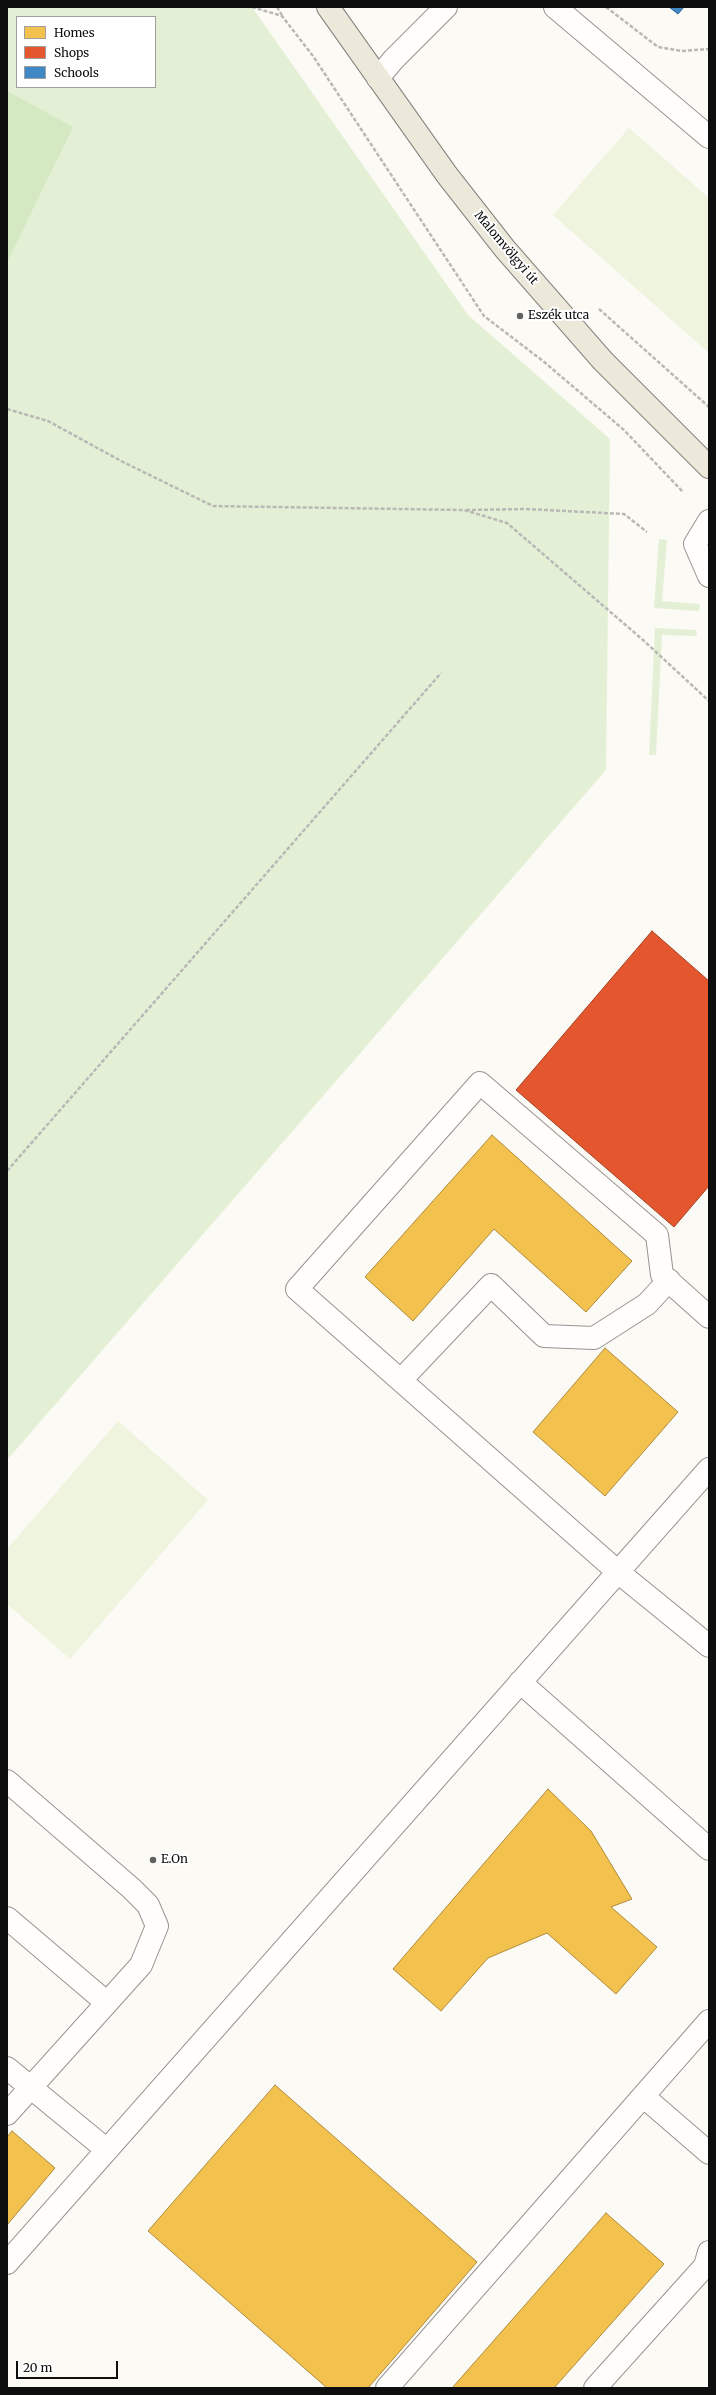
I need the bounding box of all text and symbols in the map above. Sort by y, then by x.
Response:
legend [16,16,156,88]
text: Homes [54,25,95,40]
text: Shops [54,45,89,60]
text: Schools [54,65,99,80]
street label: Malomvölgyi út [471,208,541,288]
place label: Eszék utca [528,309,589,323]
marker: Eszék utca [515,311,525,321]
place label: E.On [161,1853,188,1867]
marker: E.On [148,1855,158,1865]
scale bar [18,2353,120,2379]
text: 20 m [23,2360,52,2375]

